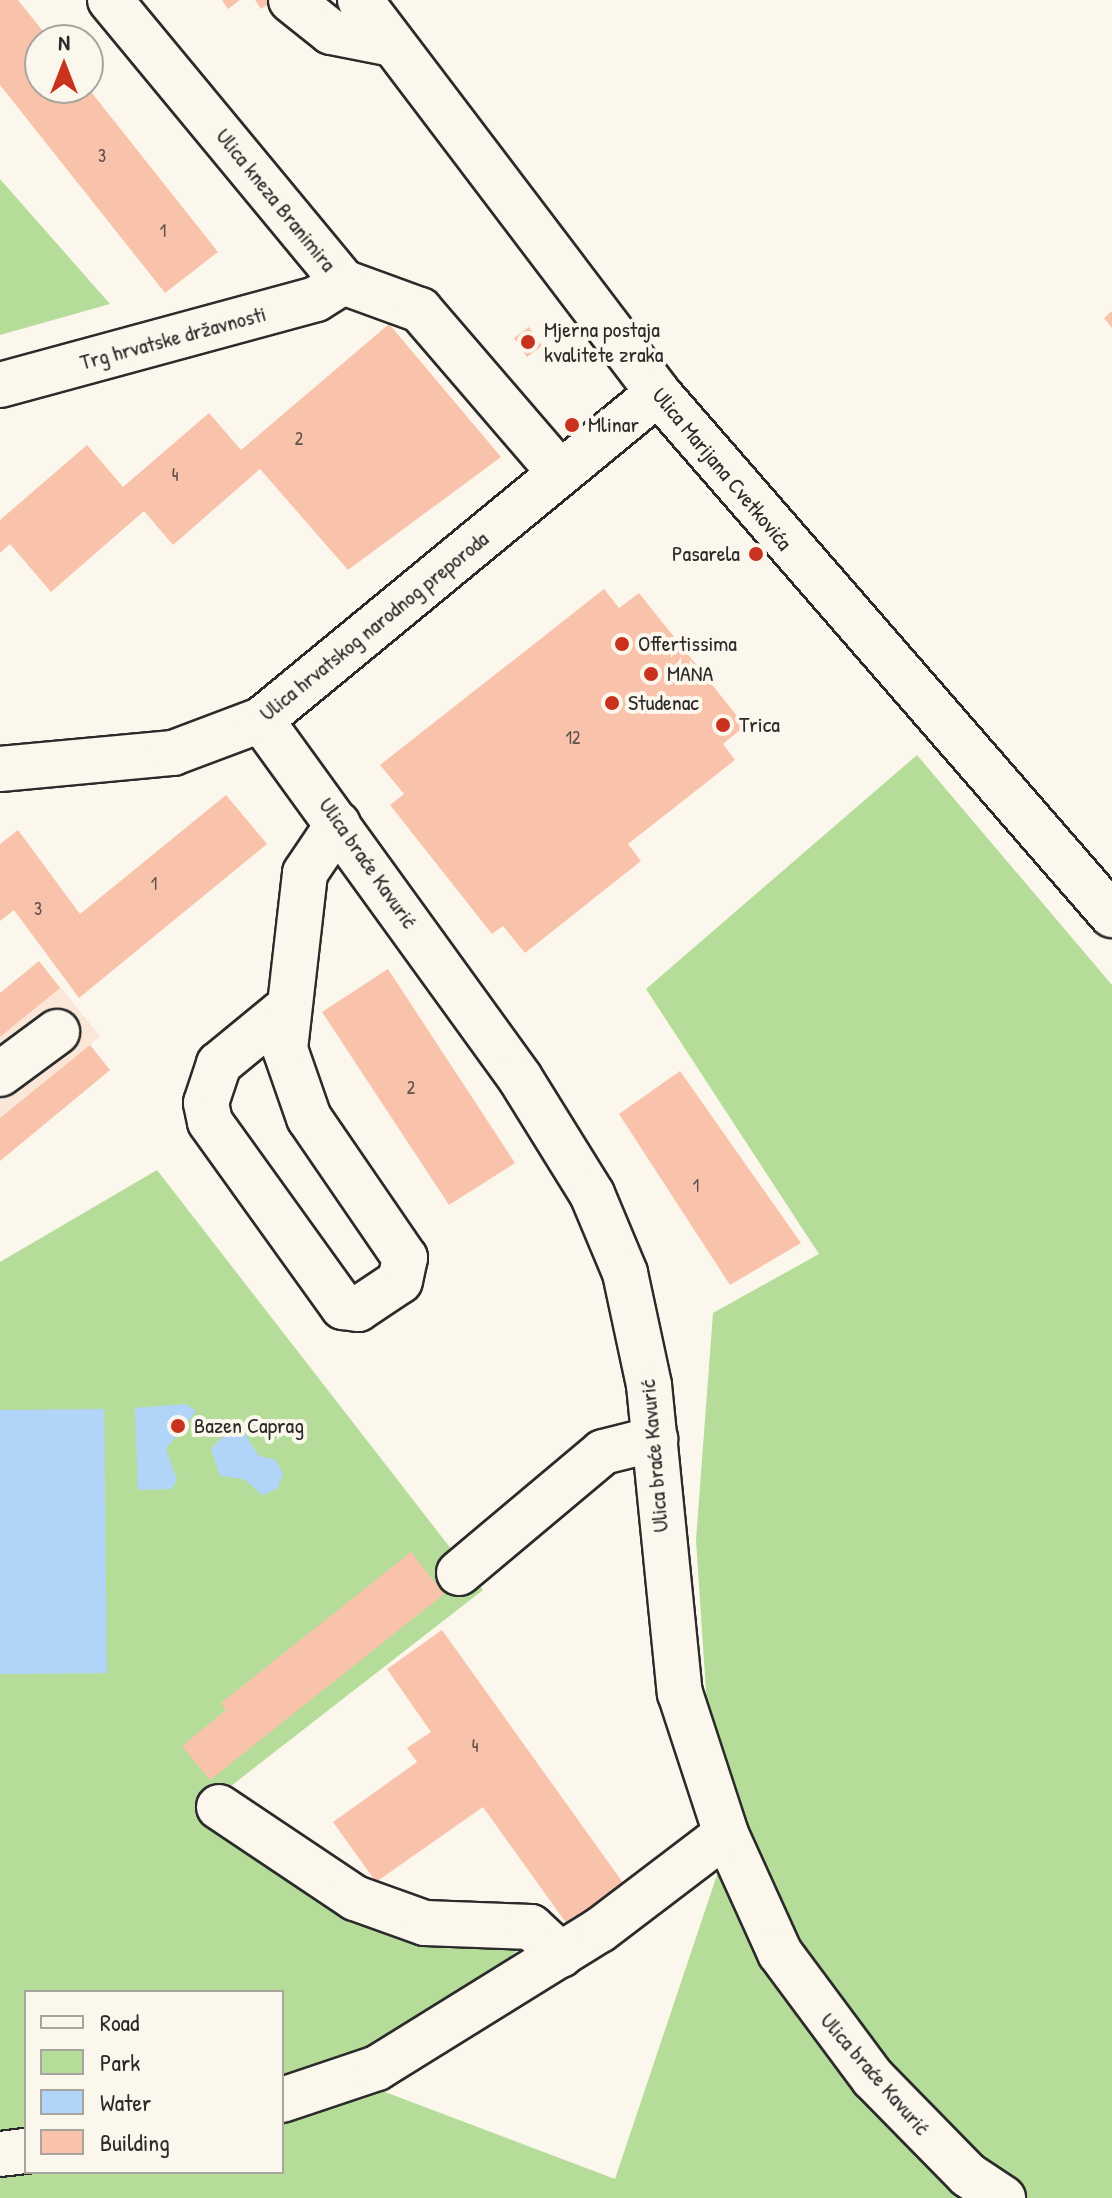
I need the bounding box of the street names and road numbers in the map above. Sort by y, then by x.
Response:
street label: Ulica kneza Branimira [210,123,342,277]
street label: Trg hrvatske državnosti [77,300,269,376]
street label: Ulica Marijana Cvetkovića [646,382,798,556]
street label: Ulica hrvatskog narodnog preporoda [254,526,494,726]
street label: Ulica braće Kavurić [313,793,423,933]
street label: Ulica braće Kavurić [634,1379,674,1533]
street label: Ulica braće Kavurić [815,2008,935,2140]

